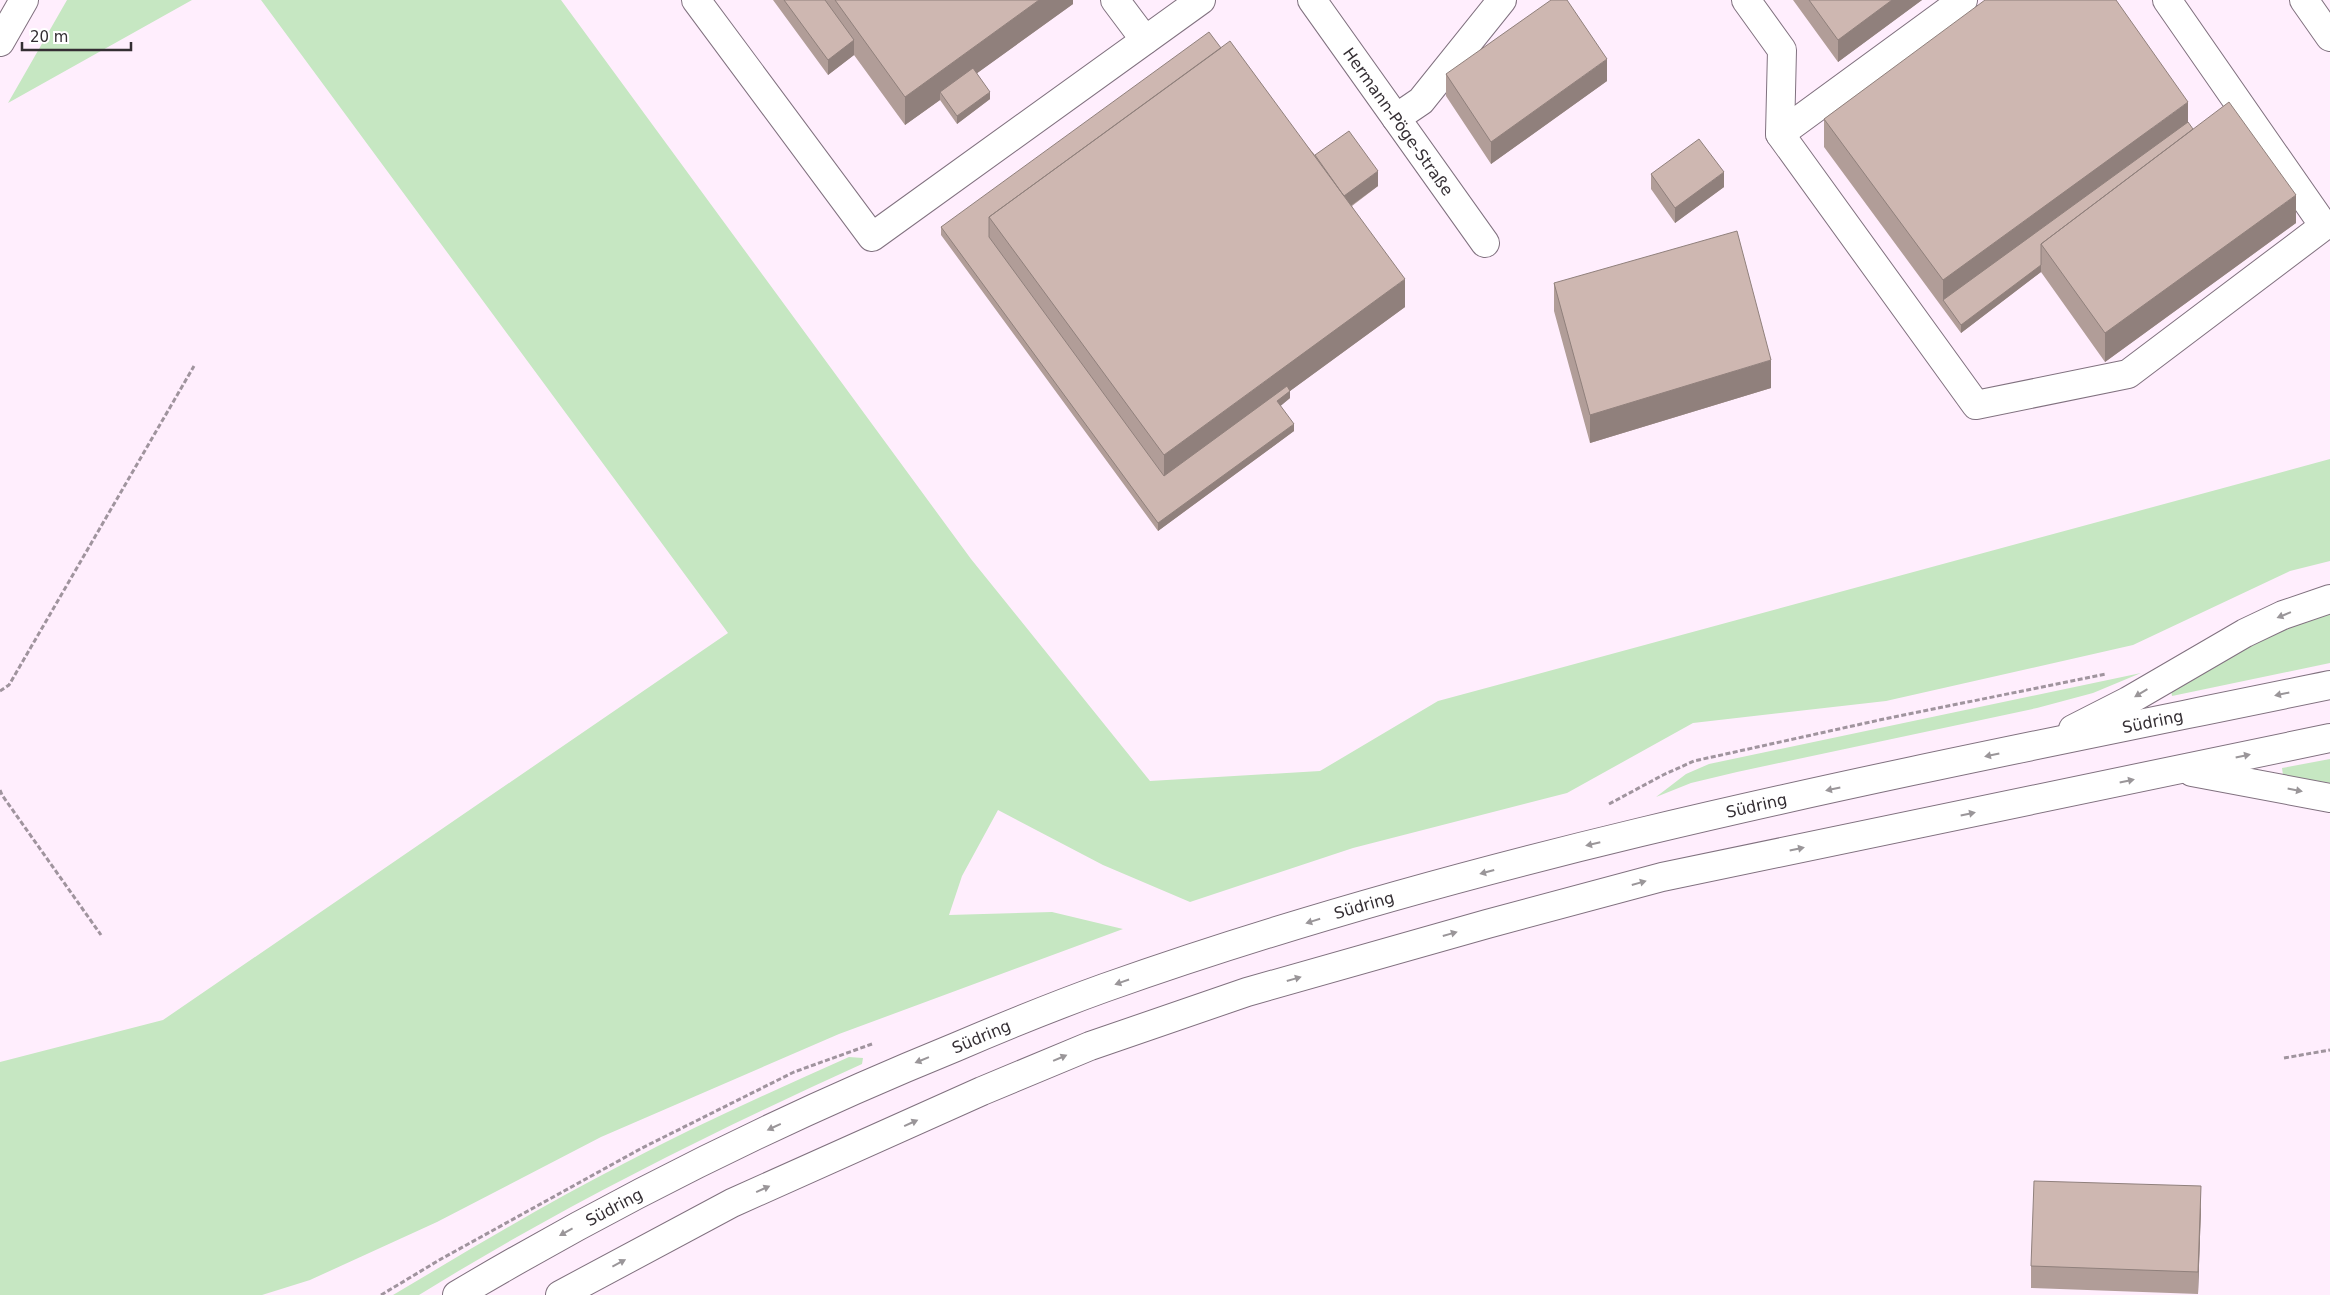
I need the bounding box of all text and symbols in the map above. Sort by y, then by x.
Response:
scale bar [22,20,131,52]
text: 20 m [30,28,68,46]
street label: Hermann-Pöge-Straße [1339,44,1457,199]
one-way arrow [2276,611,2291,619]
one-way arrow [2135,688,2148,697]
one-way arrow [2274,691,2290,699]
street label: Südring [2121,706,2185,737]
one-way arrow [1984,751,1999,759]
one-way arrow [2235,752,2250,760]
one-way arrow [2119,777,2134,785]
one-way arrow [1825,785,1840,793]
one-way arrow [2287,786,2303,794]
street label: Südring [1724,789,1789,821]
one-way arrow [1960,810,1975,818]
one-way arrow [1585,841,1600,849]
one-way arrow [1790,845,1805,853]
one-way arrow [1479,868,1494,876]
one-way arrow [1631,879,1646,887]
street label: Südring [1332,887,1396,923]
one-way arrow [1306,917,1321,925]
one-way arrow [1443,929,1458,937]
one-way arrow [1287,974,1302,982]
one-way arrow [1114,978,1129,986]
street label: Südring [949,1016,1013,1057]
one-way arrow [1053,1054,1068,1061]
one-way arrow [915,1057,929,1065]
one-way arrow [904,1118,918,1126]
one-way arrow [767,1123,781,1131]
street label: Südring [582,1184,646,1230]
one-way arrow [756,1185,770,1193]
one-way arrow [560,1228,573,1237]
one-way arrow [612,1259,625,1268]

